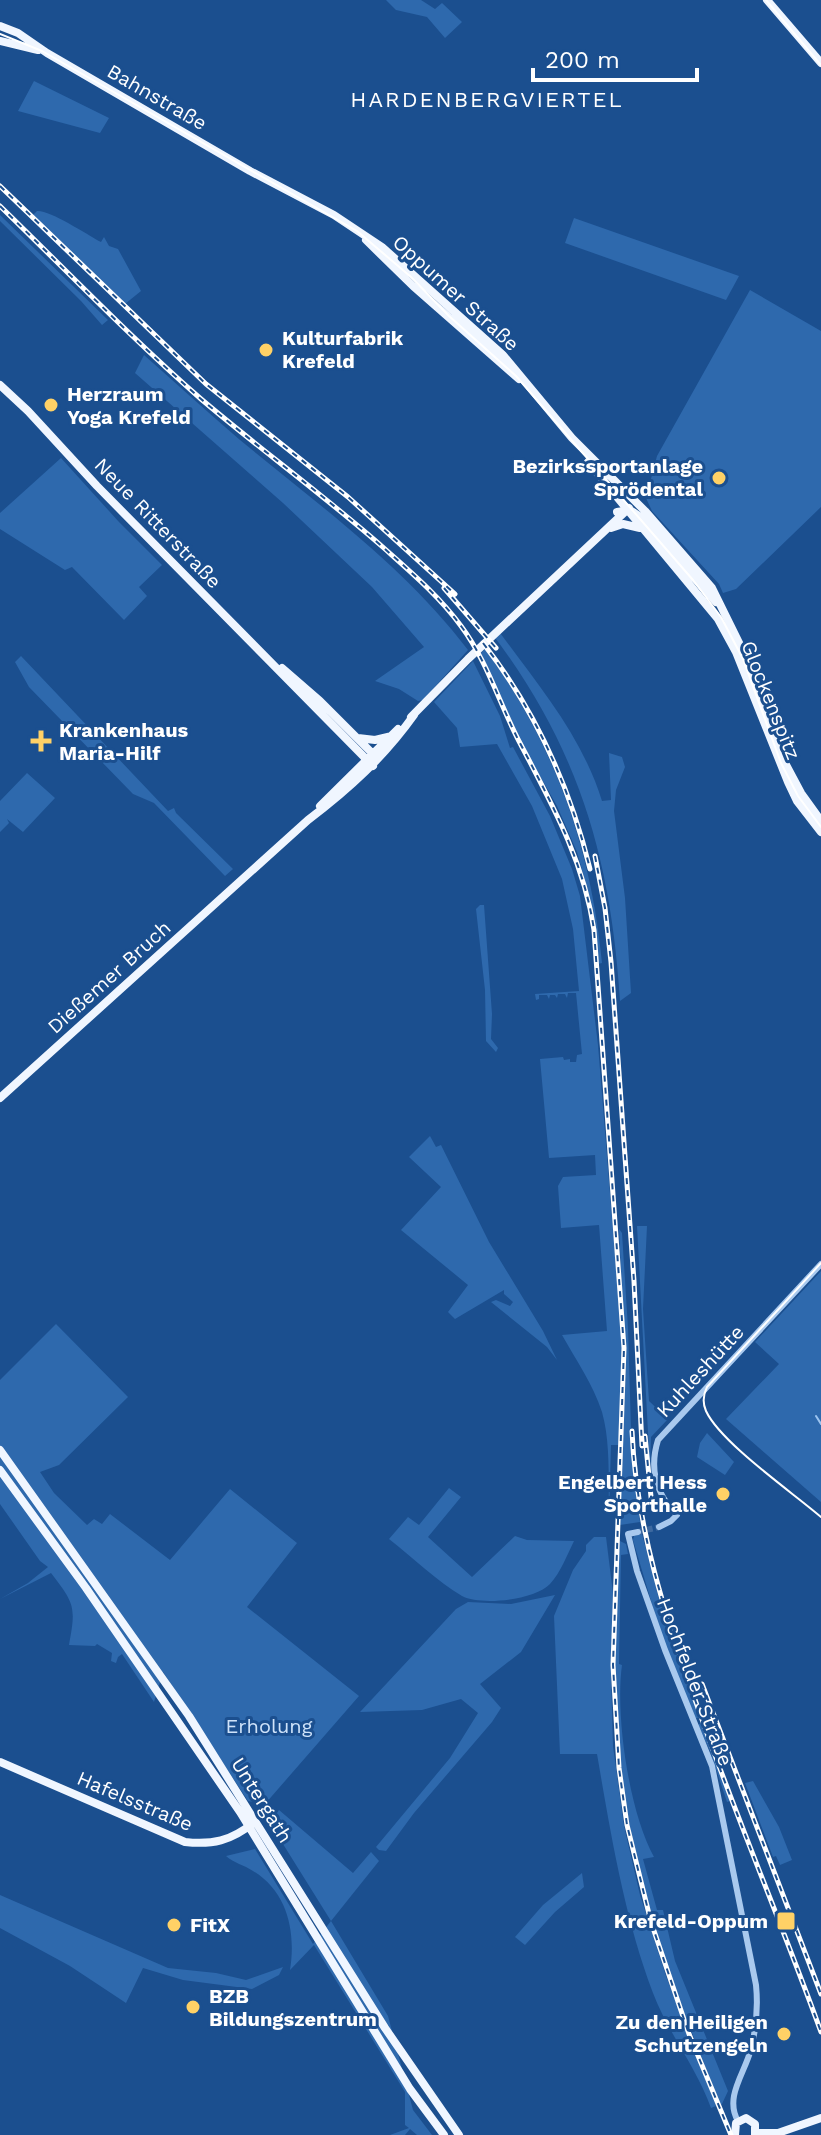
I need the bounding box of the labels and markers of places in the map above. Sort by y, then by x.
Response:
place label: Kulturfabrik Krefeld [282,326,404,373]
marker: Kulturfabrik Krefeld [257,341,275,359]
place label: Herzraum Yoga Krefeld [67,382,191,429]
marker: Herzraum Yoga Krefeld [42,396,60,414]
place label: Bezirkssportanlage Sprödental [512,454,703,501]
marker: Bezirkssportanlage Sprödental [710,469,728,487]
place label: Krankenhaus Maria-Hilf [59,718,189,765]
marker: Krankenhaus Maria-Hilf [30,730,52,752]
place label: Engelbert Hess Sporthalle [558,1470,707,1517]
marker: Engelbert Hess Sporthalle [714,1485,732,1503]
place label: Krefeld-Oppum [614,1909,768,1933]
marker: Krefeld-Oppum [775,1910,797,1932]
place label: FitX [190,1913,231,1937]
marker: FitX [165,1916,183,1934]
place label: BZB Bildungszentrum [209,1984,377,2031]
marker: BZB Bildungszentrum [184,1998,202,2016]
place label: Zu den Heiligen Schutzengeln [615,2010,768,2057]
marker: Zu den Heiligen Schutzengeln [775,2025,793,2043]

